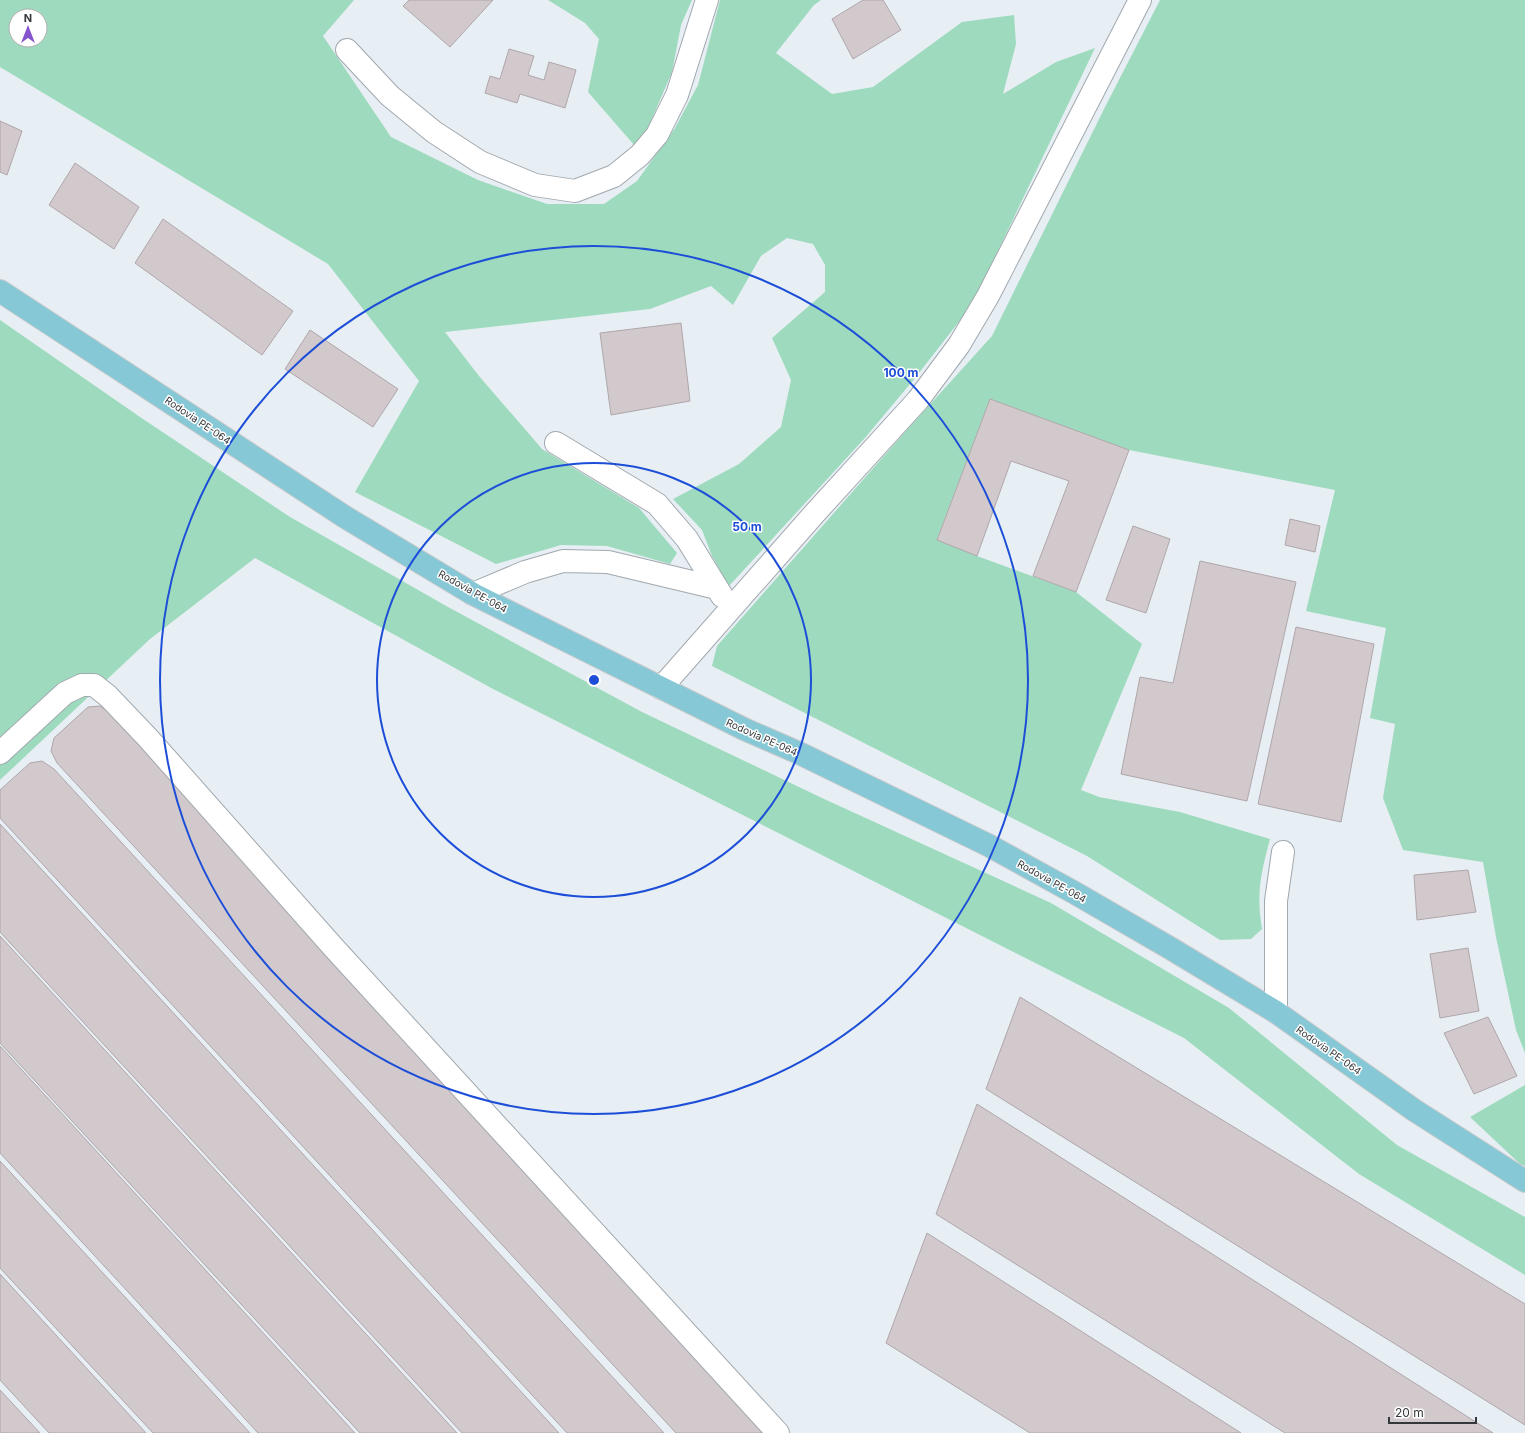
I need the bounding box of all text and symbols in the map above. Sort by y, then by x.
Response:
north arrow [8,8,48,48]
text: N [24,11,32,25]
text: 100 m [883,365,919,380]
street label: Rodovia PE-064 [163,394,233,446]
text: 50 m [732,519,762,534]
street label: Rodovia PE-064 [437,567,509,615]
centre of rings [587,673,601,687]
street label: Rodovia PE-064 [725,716,799,758]
street label: Rodovia PE-064 [1016,857,1088,905]
street label: Rodovia PE-064 [1294,1023,1364,1077]
scale bar [1389,1399,1476,1425]
text: 20 m [1395,1405,1424,1420]

